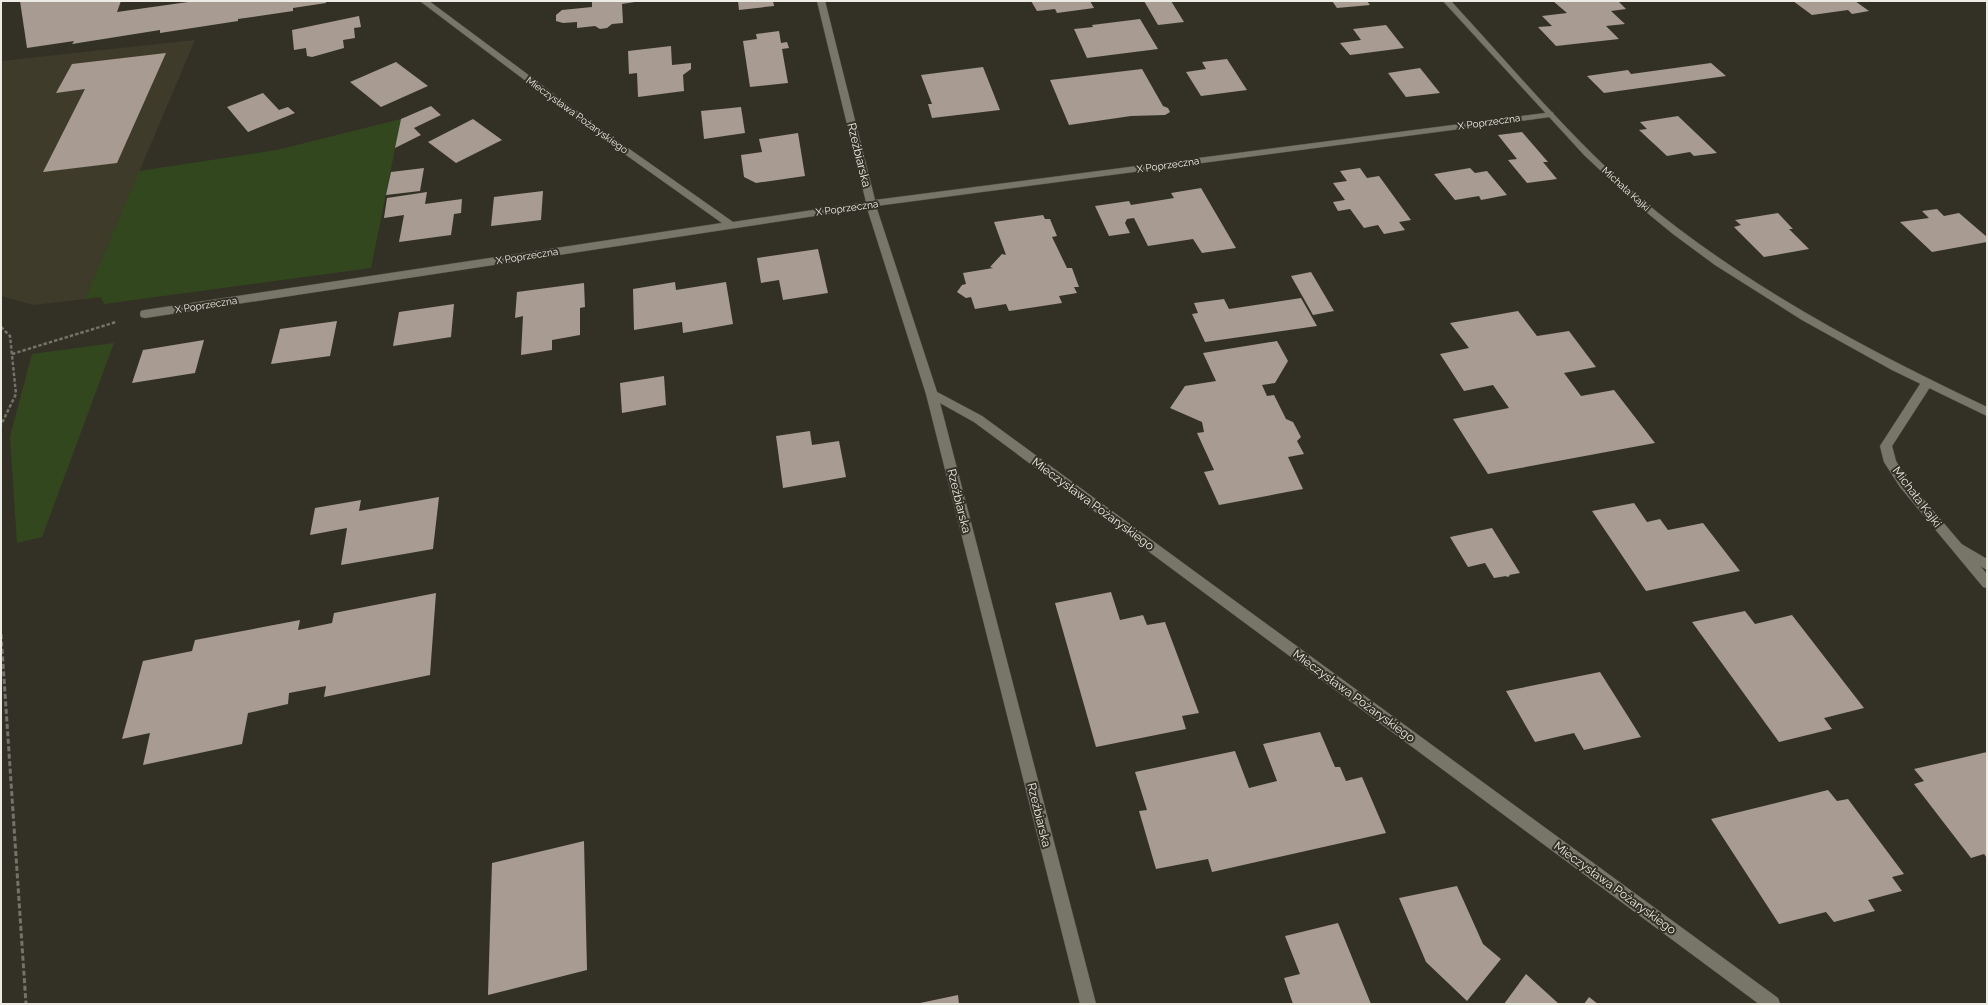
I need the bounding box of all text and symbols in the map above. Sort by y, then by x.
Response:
street label: Mieczysława Pożaryskiego [524,74,630,156]
street label: X Poprzeczna [1457,112,1521,132]
street label: Rzeźbiarska [844,121,874,189]
street label: X Poprzeczna [1136,155,1200,175]
street label: Michała Kajki [1600,165,1652,213]
street label: X Poprzeczna [815,198,879,218]
street label: X Poprzeczna [495,246,559,266]
street label: X Poprzeczna [174,295,238,315]
street label: Mieczysława Pożaryskiego [1029,455,1157,553]
street label: Michała Kajki [1890,464,1944,530]
street label: Rzeźbiarska [944,467,974,535]
street label: Mieczysława Pożaryskiego [1290,647,1418,745]
street label: Rzeźbiarska [1024,781,1054,849]
street label: Mieczysława Pożaryskiego [1551,839,1679,937]

